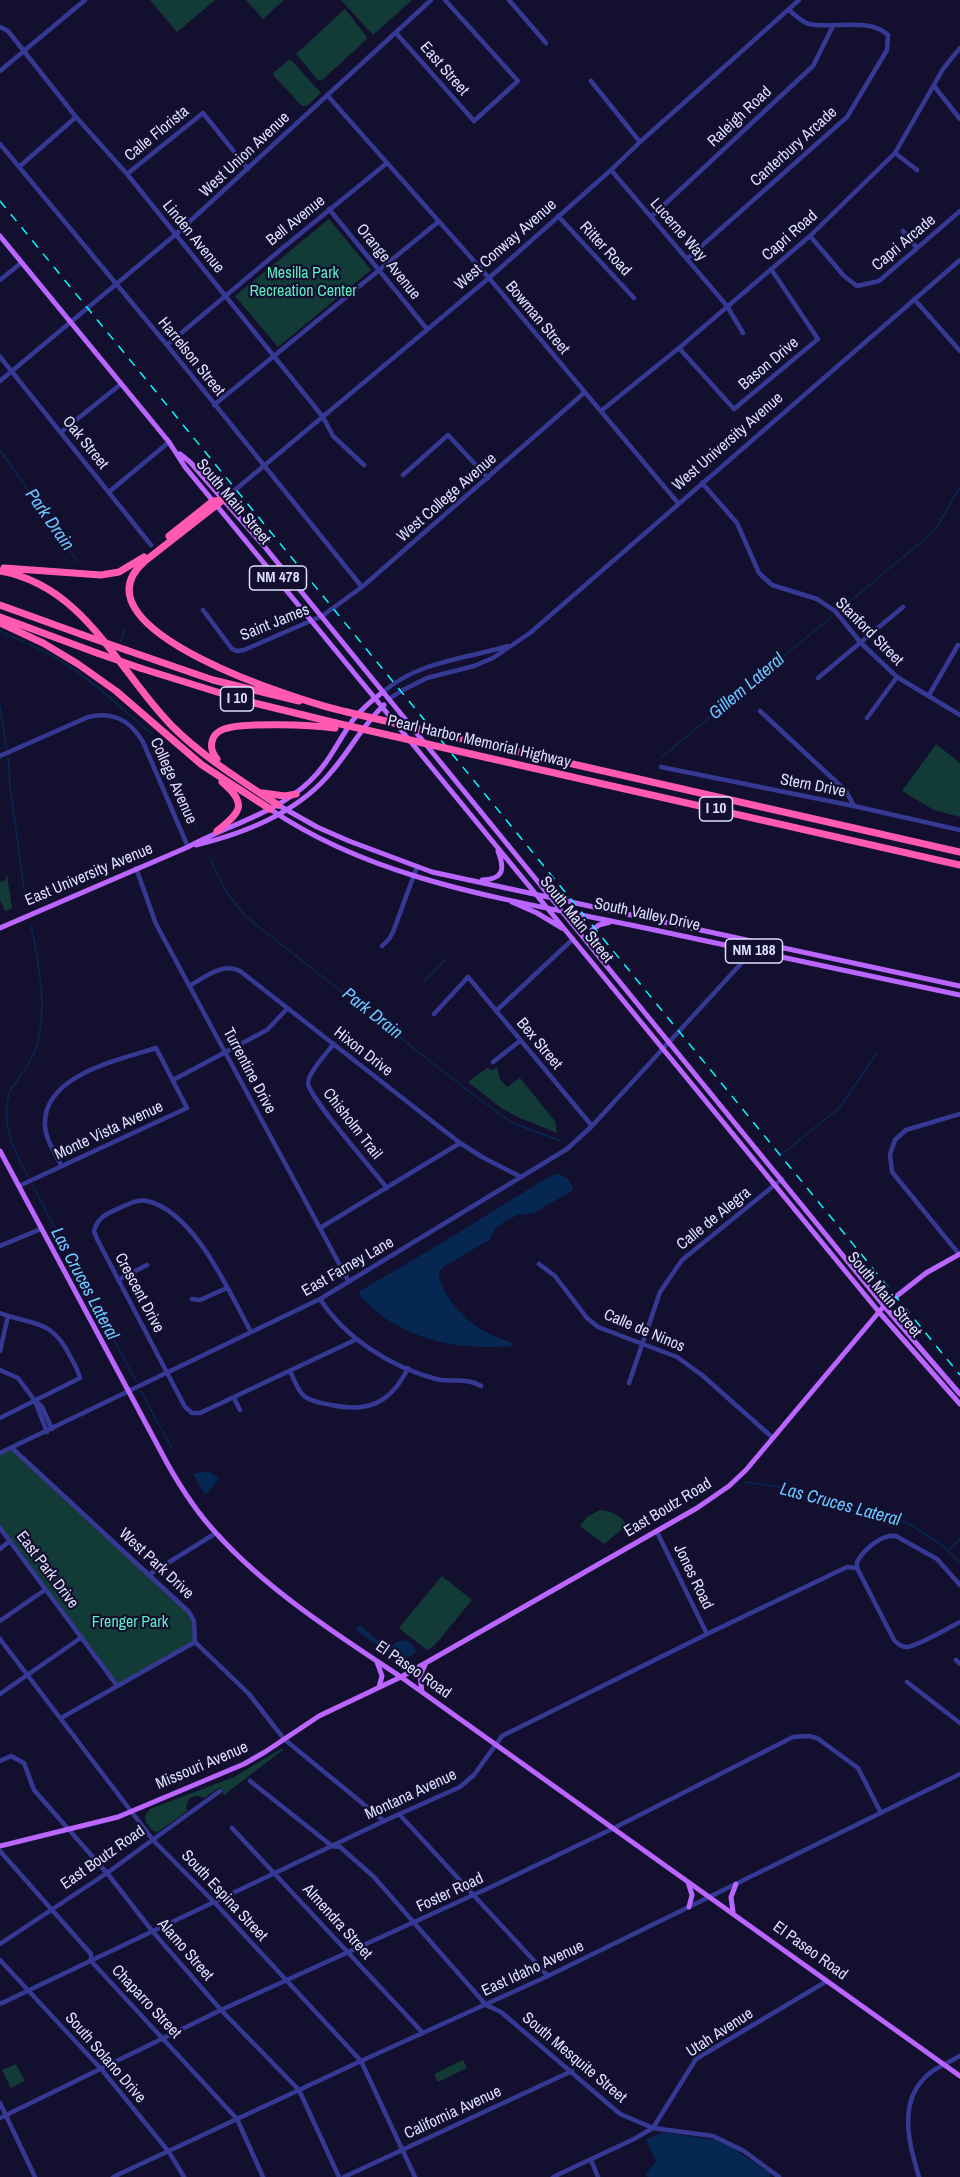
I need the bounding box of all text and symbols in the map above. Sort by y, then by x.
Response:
street label: East Street [415,38,473,100]
street label: Raleigh Road [704,83,776,151]
street label: Calle Florista [121,102,193,166]
street label: Canterbury Arcade [747,103,841,191]
street label: West Union Avenue [196,108,294,202]
street label: Bell Avenue [263,192,329,250]
street label: Lucerne Way [646,195,710,265]
street label: West Conway Avenue [451,196,561,294]
street label: Linden Avenue [158,197,228,277]
street label: Capri Road [758,207,822,265]
street label: Capri Arcade [868,211,940,275]
street label: Ritter Road [575,218,635,280]
street label: Orange Avenue [352,220,424,304]
park label: Mesilla Park Recreation Center [249,264,357,302]
street label: Bowman Street [501,277,573,359]
street label: Harrelson Street [153,314,229,400]
street label: Bason Drive [735,333,803,395]
street label: West University Avenue [669,389,787,495]
street label: Oak Street [58,413,112,473]
street label: West College Avenue [393,450,501,546]
street label: South Main Street [192,455,274,549]
water label: Park Drain [20,485,78,555]
road number: NM 478 [250,566,306,590]
street label: Stanford Street [831,594,907,670]
street label: Saint James [238,600,312,646]
water label: Gillem Lateral [705,649,789,725]
road number: I 10 [220,687,254,711]
street label: Pearl Harbor Memorial Highway [386,712,572,772]
street label: College Avenue [145,735,201,827]
street label: Stern Drive [779,770,847,802]
road number: I 10 [700,797,732,821]
street label: East University Avenue [22,839,156,911]
street label: South Main Street [535,873,617,967]
street label: South Valley Drive [592,894,702,936]
road number: NM 188 [726,939,783,963]
water label: Park Drain [338,984,406,1044]
street label: Bex Street [512,1014,566,1074]
street label: Hixon Drive [330,1023,396,1081]
street label: Turrentine Drive [218,1025,280,1117]
street label: Chisholm Trail [318,1085,386,1163]
street label: Monte Vista Avenue [52,1097,166,1165]
street label: Calle de Alegra [673,1183,755,1255]
water label: Las Cruces Lateral [45,1224,123,1344]
street label: East Farney Lane [299,1233,397,1301]
street label: South Main Street [843,1248,925,1342]
street label: Crescent Drive [110,1250,168,1336]
street label: Calle de Ninos [601,1305,687,1357]
street label: East Boutz Road [621,1474,715,1542]
water label: Las Cruces Lateral [777,1479,903,1531]
street label: West Park Drive [115,1524,197,1604]
street label: East Park Drive [12,1528,82,1612]
street label: Jones Road [669,1541,717,1613]
park label: Frenger Park [92,1613,168,1633]
street label: El Paseo Road [372,1637,454,1703]
street label: Missouri Avenue [153,1738,251,1794]
street label: Montana Avenue [362,1765,460,1825]
street label: East Boutz Road [57,1822,149,1894]
street label: South Espina Street [177,1847,271,1945]
street label: Foster Road [414,1869,486,1917]
street label: Almendra Street [298,1880,376,1964]
street label: Alamo Street [153,1915,217,1985]
street label: El Paseo Road [769,1918,851,1984]
street label: East Idaho Avenue [479,1937,587,2001]
street label: Chaparro Street [107,1961,185,2043]
street label: Utah Avenue [683,2004,757,2062]
street label: South Solano Drive [60,2009,150,2107]
street label: South Mesquite Street [518,2009,630,2107]
street label: California Avenue [401,2082,505,2144]

